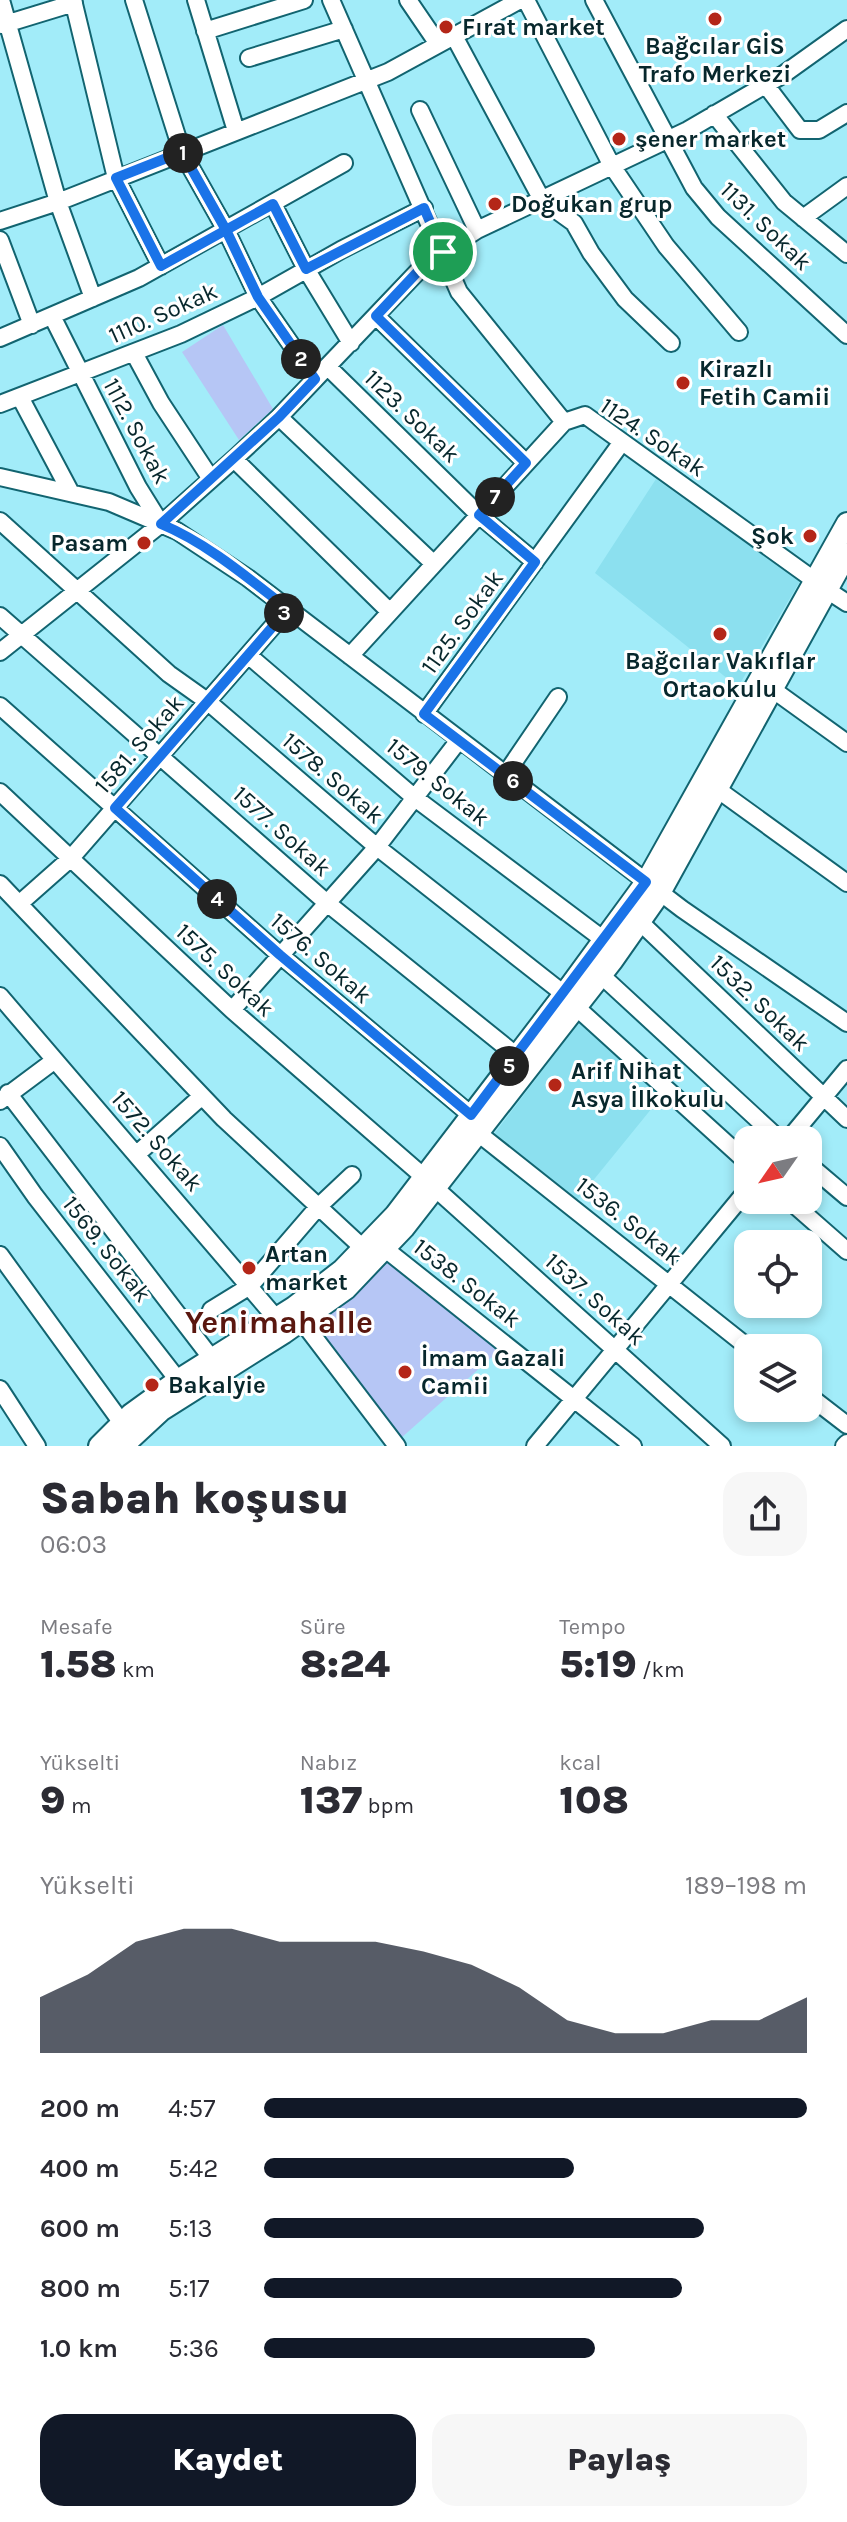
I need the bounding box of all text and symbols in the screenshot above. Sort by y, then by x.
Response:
marker: Bağcılar GİS Trafo Merkezi [706,10,724,28]
place label: Fırat market [462,13,605,41]
marker: Fırat market [437,18,455,36]
place label: Bağcılar GİS Trafo Merkezi [639,32,791,88]
place label: şener market [635,125,786,153]
marker: şener market [610,130,628,148]
pin: 1 [163,133,203,173]
text: 1 [179,140,187,166]
street label: 1131. Sokak [715,176,817,276]
place label: Doğukan grup [511,190,672,218]
marker: Doğukan grup [486,195,504,213]
pin [409,218,477,286]
icon: arrive [421,230,465,274]
street label: 1110. Sokak [104,277,222,349]
pin: 2 [281,339,321,379]
text: 2 [294,346,308,372]
place label: Kirazlı Fetih Camii [699,355,830,411]
street label: 1123. Sokak [358,364,466,468]
street label: 1112. Sokak [98,373,176,489]
marker: Kirazlı Fetih Camii [674,374,692,392]
street label: 1124. Sokak [595,392,711,482]
pin: 7 [475,477,515,517]
text: 7 [490,484,500,510]
place label: Şok [751,522,794,550]
marker: Şok [801,527,819,545]
place label: Pasam [51,529,128,557]
marker: Pasam [135,534,153,552]
street label: 1125. Sokak [415,565,509,679]
pin: 3 [264,593,304,633]
text: 3 [277,600,291,626]
marker: Bağcılar Vakıflar Ortaokulu [711,625,729,643]
place label: Bağcılar Vakıflar Ortaokulu [625,647,816,703]
street label: 1581. Sokak [88,689,190,799]
street label: 1578. Sokak [277,726,389,830]
street label: 1579. Sokak [381,732,495,832]
pin: 6 [493,761,533,801]
text: 6 [506,768,520,794]
street label: 1577. Sokak [227,780,337,882]
pin: 4 [197,879,237,919]
text: 4 [210,886,224,912]
street label: 1576. Sokak [265,907,377,1009]
street label: 1575. Sokak [170,917,280,1023]
street label: 1532. Sokak [704,949,816,1057]
pin: 5 [489,1046,529,1086]
text: 5 [503,1053,515,1079]
place label: Arif Nihat Asya İlkokulu [571,1057,724,1113]
marker: Arif Nihat Asya İlkokulu [546,1076,564,1094]
street label: 1572. Sokak [106,1085,208,1197]
north arrow [734,1126,822,1214]
map controls [734,1126,822,1422]
street label: 1536. Sokak [570,1171,688,1271]
street label: 1569. Sokak [57,1190,157,1308]
button: locate [734,1230,822,1318]
street label: 1538. Sokak [408,1232,526,1334]
place label: Artan market [265,1240,348,1296]
street label: 1537. Sokak [539,1247,651,1351]
marker: Artan market [240,1259,258,1277]
district label: Yenimahalle [185,1304,373,1341]
button: layers [734,1334,822,1422]
place label: İmam Gazali Camii [421,1344,565,1400]
marker: İmam Gazali Camii [396,1363,414,1381]
place label: Bakalyie [168,1371,266,1399]
marker: Bakalyie [143,1376,161,1394]
button: share [723,1472,807,1556]
text: Sabah koşusu [40,1473,349,1524]
text: 06:03 [40,1529,107,1560]
text: Mesafe [40,1614,112,1640]
text: Süre [300,1614,346,1640]
text: Tempo [559,1614,625,1640]
text: 1.58 [40,1640,117,1687]
text: 8:24 [300,1640,390,1687]
text: 5:19 [559,1640,637,1687]
text: km [117,1657,155,1683]
text: /km [637,1657,685,1683]
text: Yükselti [40,1750,120,1776]
text: Nabız [300,1750,357,1776]
text: kcal [559,1750,601,1776]
text: 9 [40,1776,66,1823]
text: 137 [300,1776,362,1823]
text: 108 [559,1776,629,1823]
text: m [66,1793,91,1819]
text: bpm [362,1793,414,1819]
text: Yükselti [40,1870,135,1901]
text: 189–198 m [685,1870,807,1901]
text: 200 m [40,2093,120,2124]
text: 4:57 [168,2093,215,2124]
text: 400 m [40,2153,120,2184]
text: 5:42 [168,2153,218,2184]
text: 600 m [40,2213,120,2244]
text: 5:13 [168,2213,213,2244]
text: 800 m [40,2273,121,2304]
text: 5:17 [168,2273,209,2304]
text: 1.0 km [40,2333,118,2364]
text: 5:36 [168,2333,219,2364]
button: Kaydet [40,2414,416,2506]
button: Paylaş [432,2414,807,2506]

